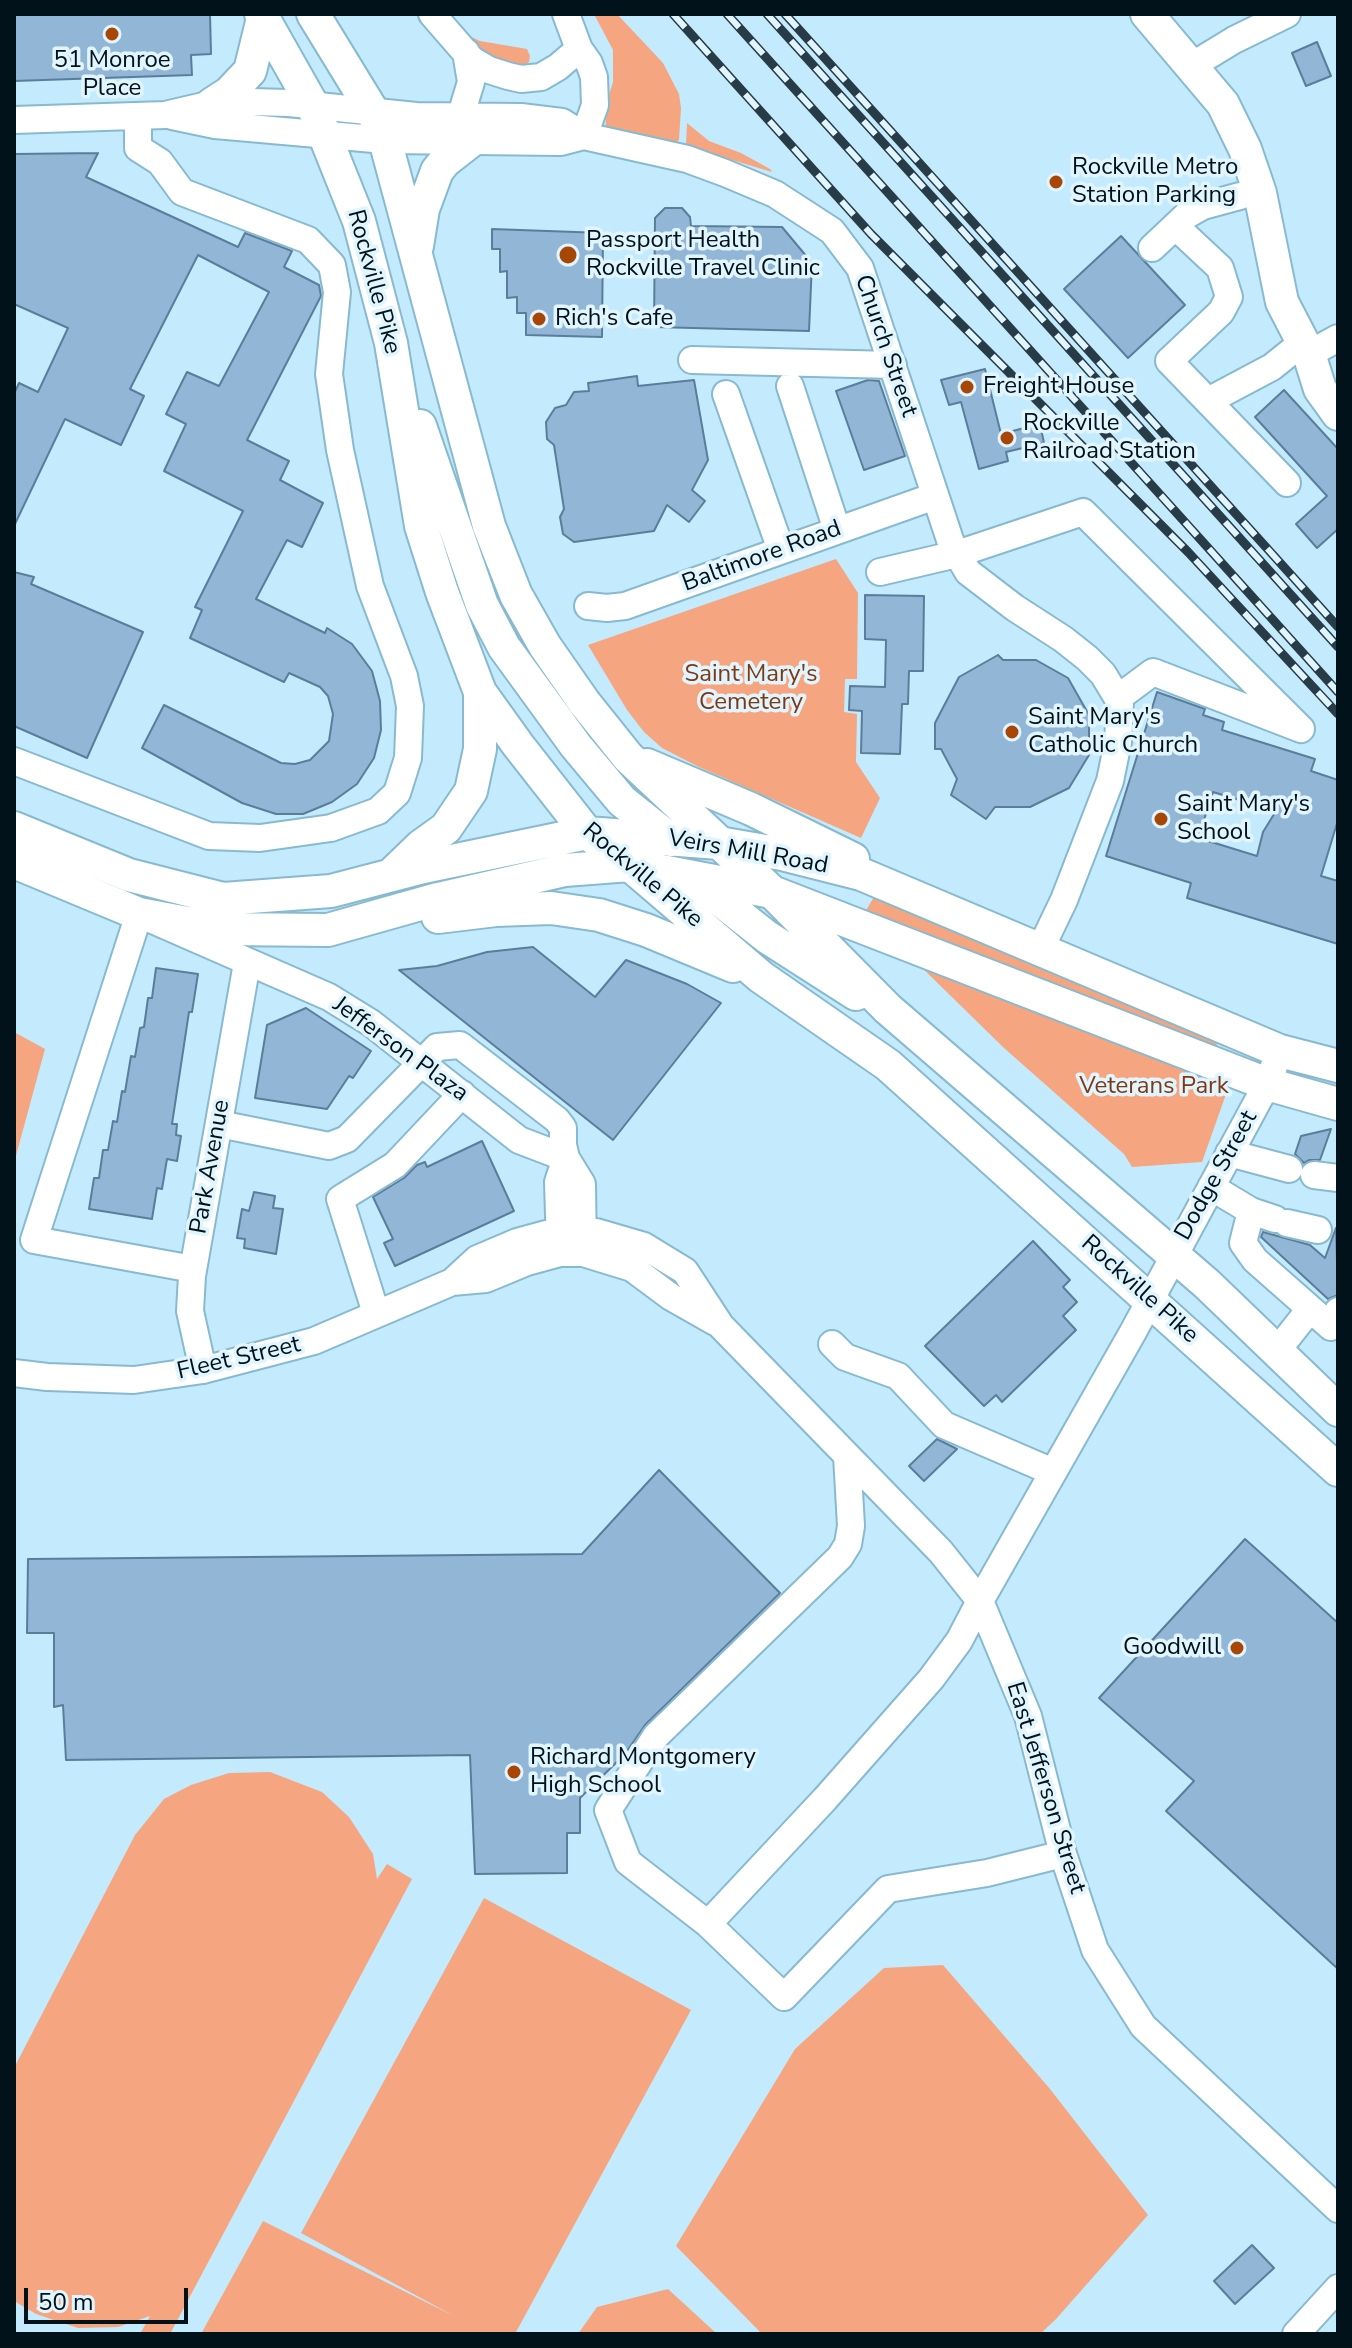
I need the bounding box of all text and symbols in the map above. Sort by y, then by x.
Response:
marker: 51 Monroe Place [103,25,121,43]
place label: 51 Monroe Place [53,47,171,103]
place label: Rockville Metro Station Parking [1072,154,1238,210]
marker: Rockville Metro Station Parking [1047,173,1065,191]
street label: Rockville Pike [340,207,406,357]
place label: Passport Health Rockville Travel Clinic [586,227,820,283]
marker: Passport Health Rockville Travel Clinic [557,244,579,266]
street label: Church Street [847,271,923,421]
place label: Rich's Cafe [555,305,673,333]
marker: Rich's Cafe [530,310,548,328]
place label: Freight House [983,373,1134,401]
marker: Freight House [958,378,976,396]
place label: Rockville Railroad Station [1023,410,1196,466]
marker: Rockville Railroad Station [998,429,1016,447]
street label: Baltimore Road [679,515,845,599]
park label: Saint Mary's Cemetery [685,661,817,717]
place label: Saint Mary's Catholic Church [1028,704,1198,760]
marker: Saint Mary's Catholic Church [1003,723,1021,741]
place label: Saint Mary's School [1177,791,1310,847]
marker: Saint Mary's School [1152,810,1170,828]
street label: Rockville Pike [576,817,708,935]
street label: Veirs Mill Road [666,825,830,881]
street label: Jefferson Plaza [327,991,473,1109]
park label: Veterans Park [1079,1073,1229,1101]
street label: Park Avenue [185,1098,237,1236]
street label: Dodge Street [1170,1106,1264,1246]
street label: Rockville Pike [1074,1230,1204,1350]
street label: Fleet Street [175,1331,303,1387]
place label: Goodwill [1123,1634,1221,1662]
marker: Goodwill [1228,1639,1246,1657]
street label: East Jefferson Street [999,1679,1091,1897]
place label: Richard Montgomery High School [530,1744,756,1800]
marker: Richard Montgomery High School [505,1763,523,1781]
scale bar [28,2272,192,2322]
text: 50 m [38,2286,94,2318]

